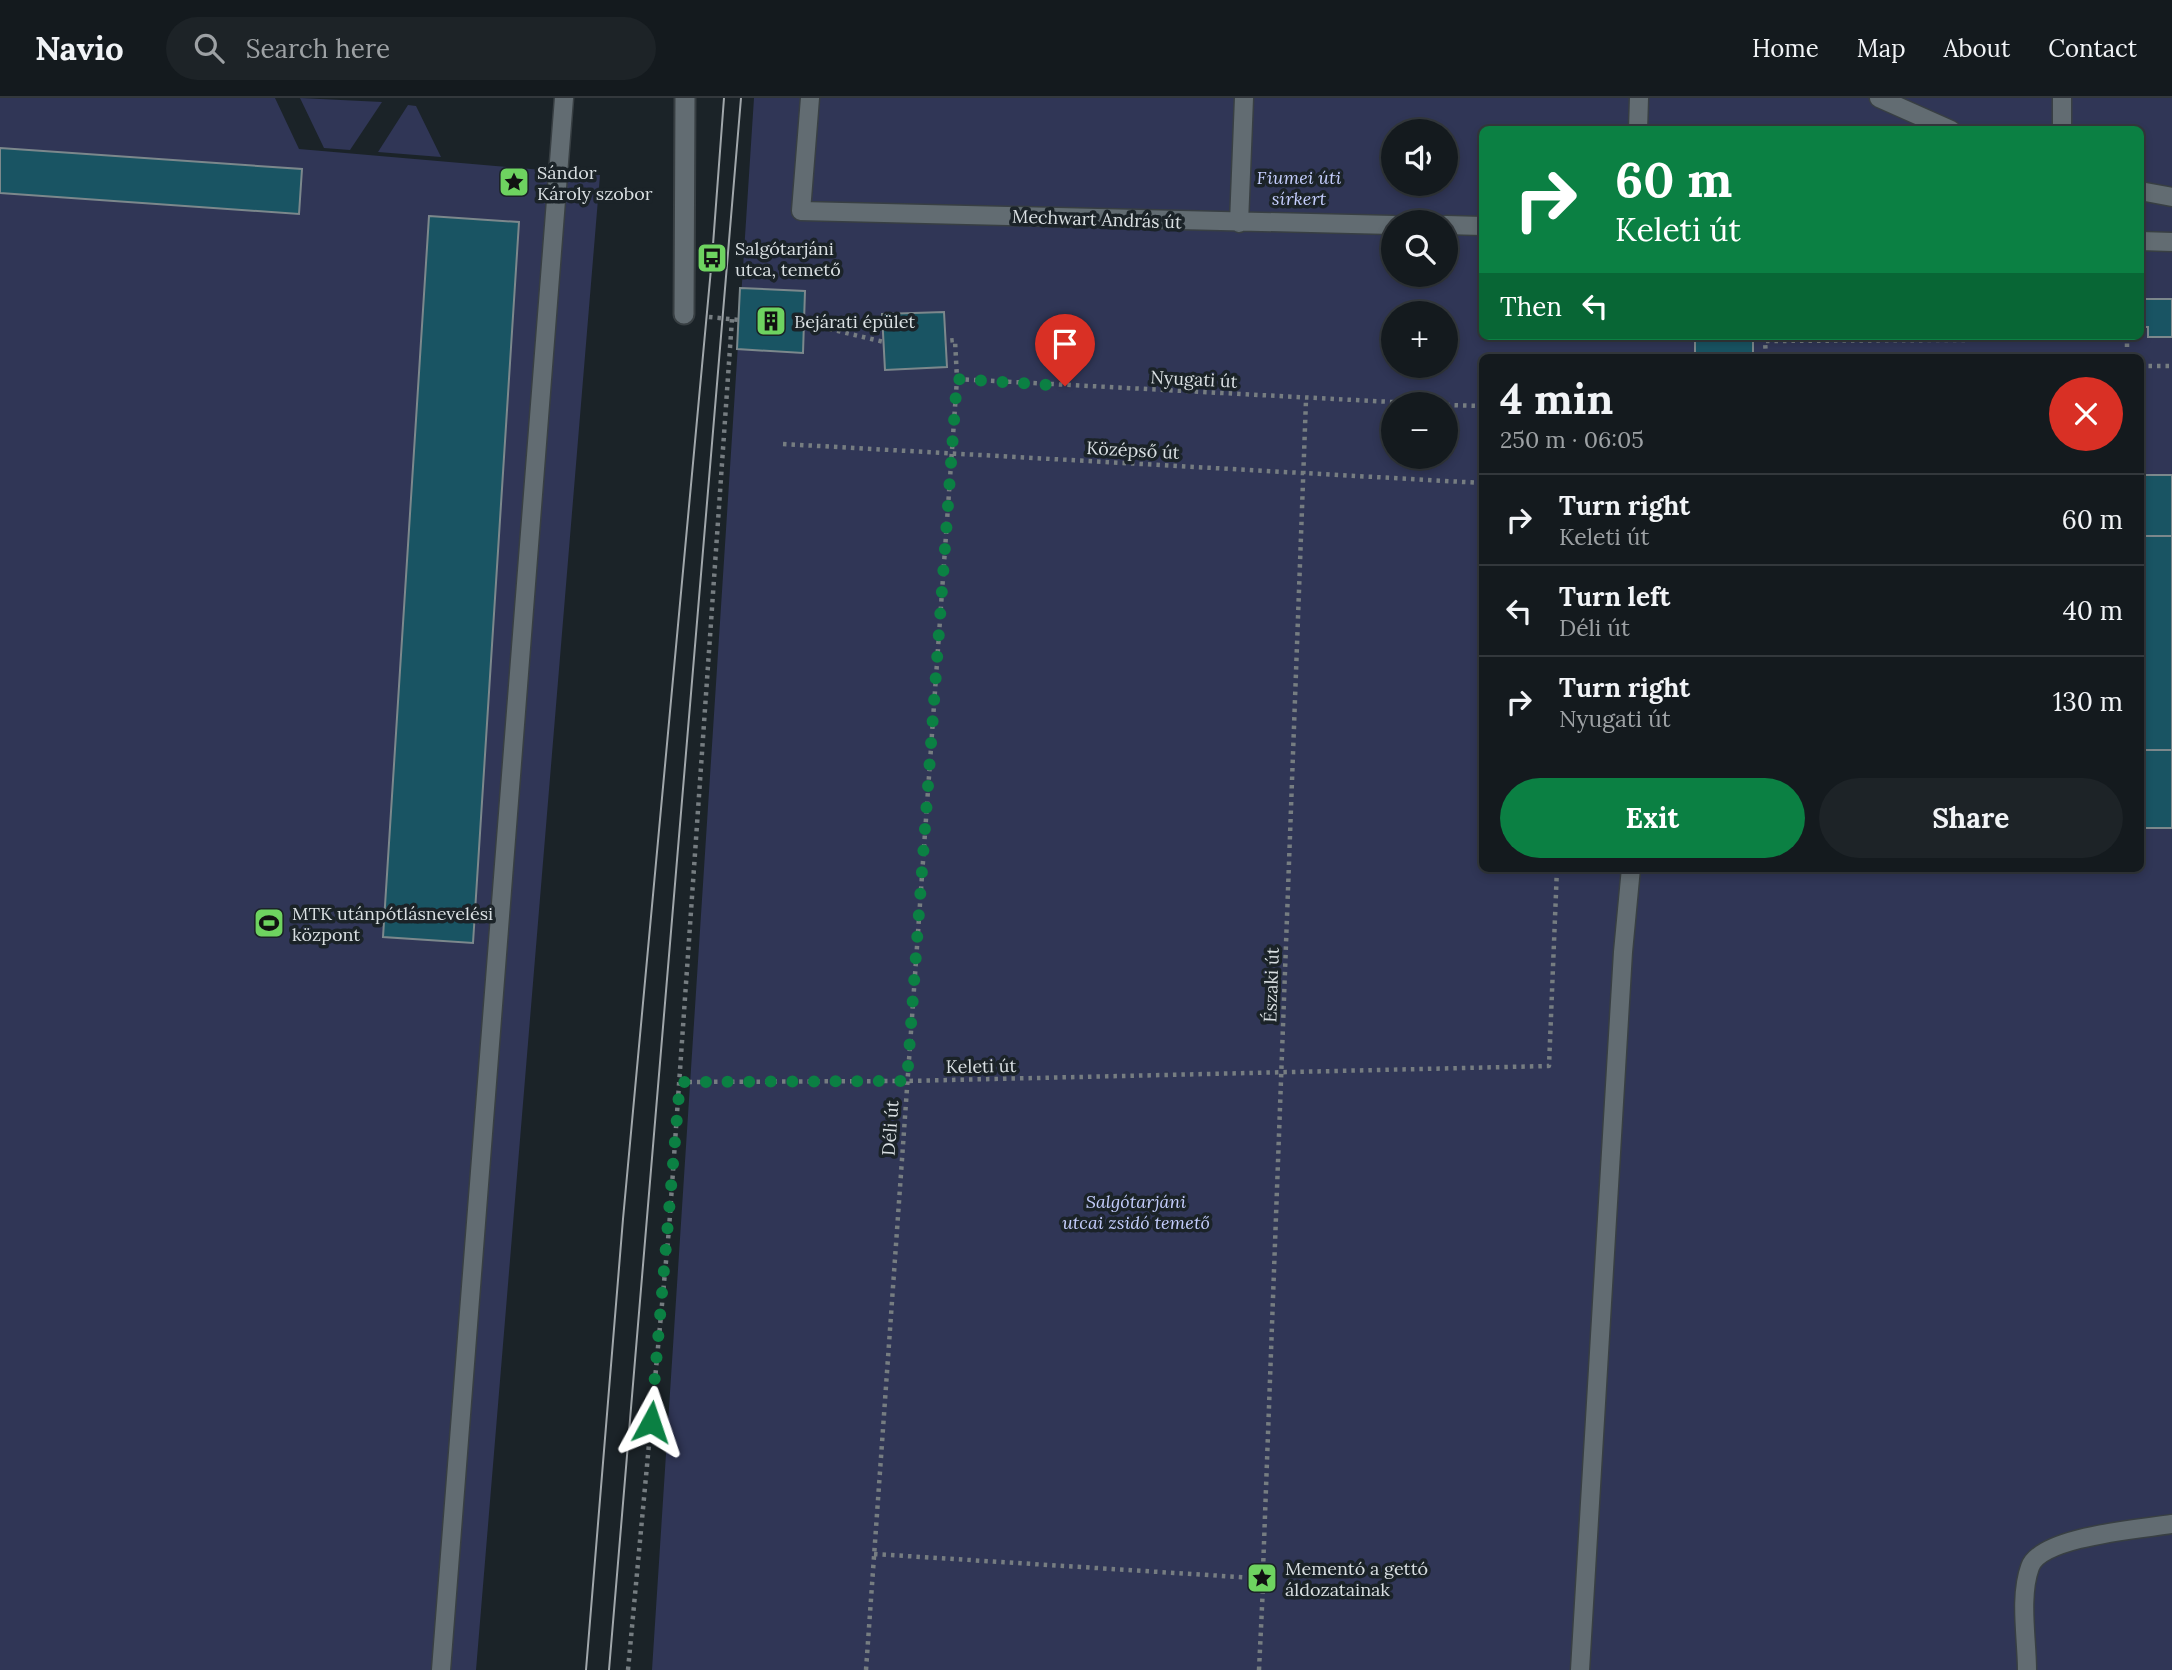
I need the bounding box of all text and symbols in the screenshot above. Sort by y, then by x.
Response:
search box [166,17,656,80]
text: Navio [35,27,124,69]
icon: search [190,29,228,67]
text: Search here [246,32,390,65]
text: Home [1752,33,1819,64]
text: Map [1857,33,1906,64]
text: About [1944,33,2010,64]
text: Contact [2048,33,2137,64]
map controls [1381,119,1458,469]
button: sound [1381,119,1458,196]
text: 60 m [1615,148,1732,210]
icon: right [1500,154,1591,245]
place label: Sándor Károly szobor [537,161,653,205]
place icon: Sándor Károly szobor [497,165,531,199]
park label: Fiumei úti sírkert [1257,166,1342,210]
street label: Mechwart András út [1012,205,1182,233]
text: Keleti út [1615,209,1741,250]
button: search [1381,210,1458,287]
place label: Salgótarjáni utca, temető [735,237,841,281]
bus stop icon: Salgótarjáni utca, temető [695,241,729,275]
icon: left [1576,287,1614,325]
text: Then [1500,290,1562,323]
button: + [1381,301,1458,378]
building icon: Bejárati épület [754,304,788,338]
place label: Bejárati épület [794,310,915,333]
pin [1035,314,1095,386]
icon: arrive [1046,325,1084,363]
street label: Nyugati út [1150,365,1238,393]
text: 4 min [1500,372,1613,426]
button: close [2049,377,2123,451]
button: − [1381,392,1458,469]
text: 250 m · 06:05 [1500,425,1644,454]
street label: Középső út [1086,436,1180,464]
text: Turn right [1559,489,1690,522]
icon: right [1500,501,1538,539]
text: 60 m [2062,503,2123,536]
text: Keleti út [1559,522,1649,551]
text: Turn left [1559,580,1670,613]
icon: left [1500,592,1538,630]
text: 40 m [2063,594,2123,627]
text: Déli út [1559,613,1630,642]
text: Turn right [1559,671,1690,704]
icon: right [1500,683,1538,721]
text: 130 m [2053,685,2123,718]
text: Nyugati út [1559,704,1671,733]
button: Exit [1500,778,1805,858]
button: Share [1819,778,2123,858]
place label: MTK utánpótlásnevelési központ [292,902,493,946]
sports icon: MTK utánpótlásnevelési központ [252,906,286,940]
street label: Északi út [1258,947,1284,1023]
street label: Keleti út [945,1054,1017,1078]
street label: Déli út [877,1099,903,1157]
park label: Salgótarjáni utcai zsidó temető [1062,1190,1210,1234]
position arrow [614,1385,688,1459]
place label: Mementó a gettó áldozatainak [1285,1557,1428,1601]
place icon: Mementó a gettó áldozatainak [1245,1561,1279,1595]

